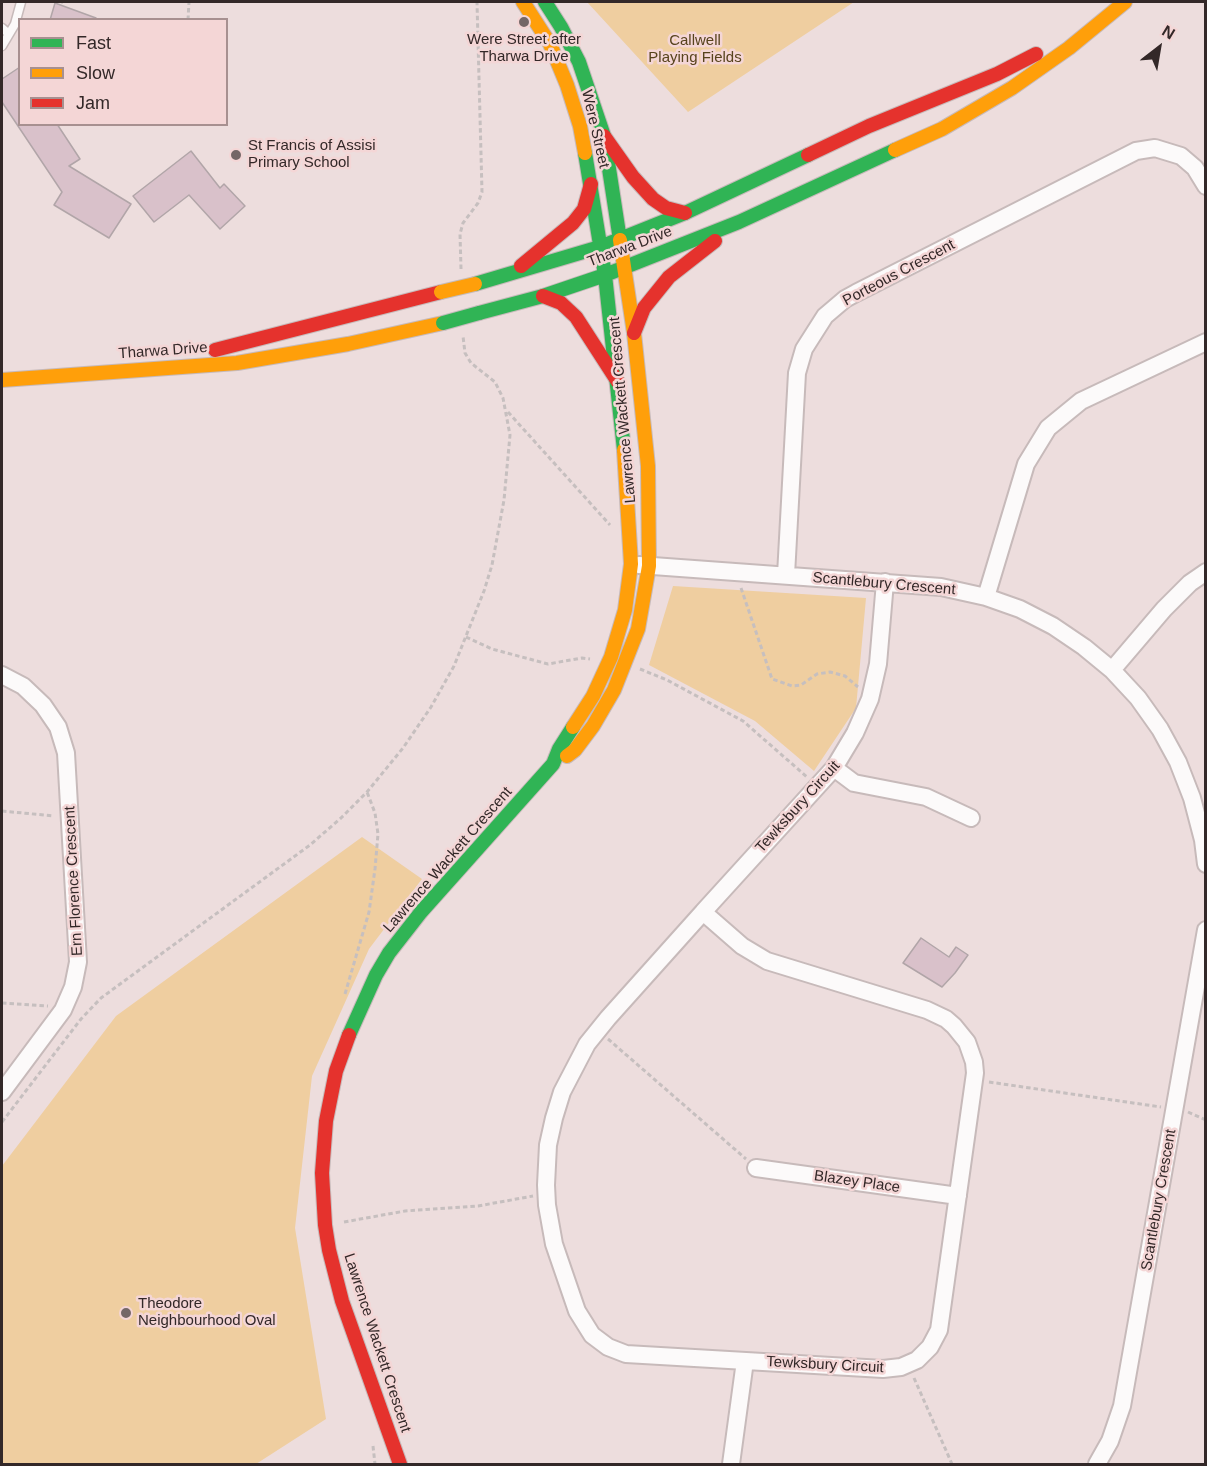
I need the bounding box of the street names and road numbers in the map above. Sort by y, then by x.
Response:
street label: Were Street [577,88,613,170]
street label: Tharwa Drive [585,223,675,271]
street label: Porteous Crescent [840,236,958,310]
street label: Lawrence Wackett Crescent [606,316,640,504]
street label: Tharwa Drive [118,339,208,363]
street label: Scantlebury Crescent [812,569,956,599]
street label: Tewksbury Circuit [752,757,844,857]
street label: Lawrence Wackett Crescent [380,784,516,936]
street label: Ern Florence Crescent [61,806,87,956]
street label: Scantlebury Crescent [1138,1128,1180,1272]
street label: Blazey Place [813,1167,901,1197]
street label: Lawrence Wackett Crescent [340,1251,414,1435]
street label: Tewksbury Circuit [766,1353,884,1377]

